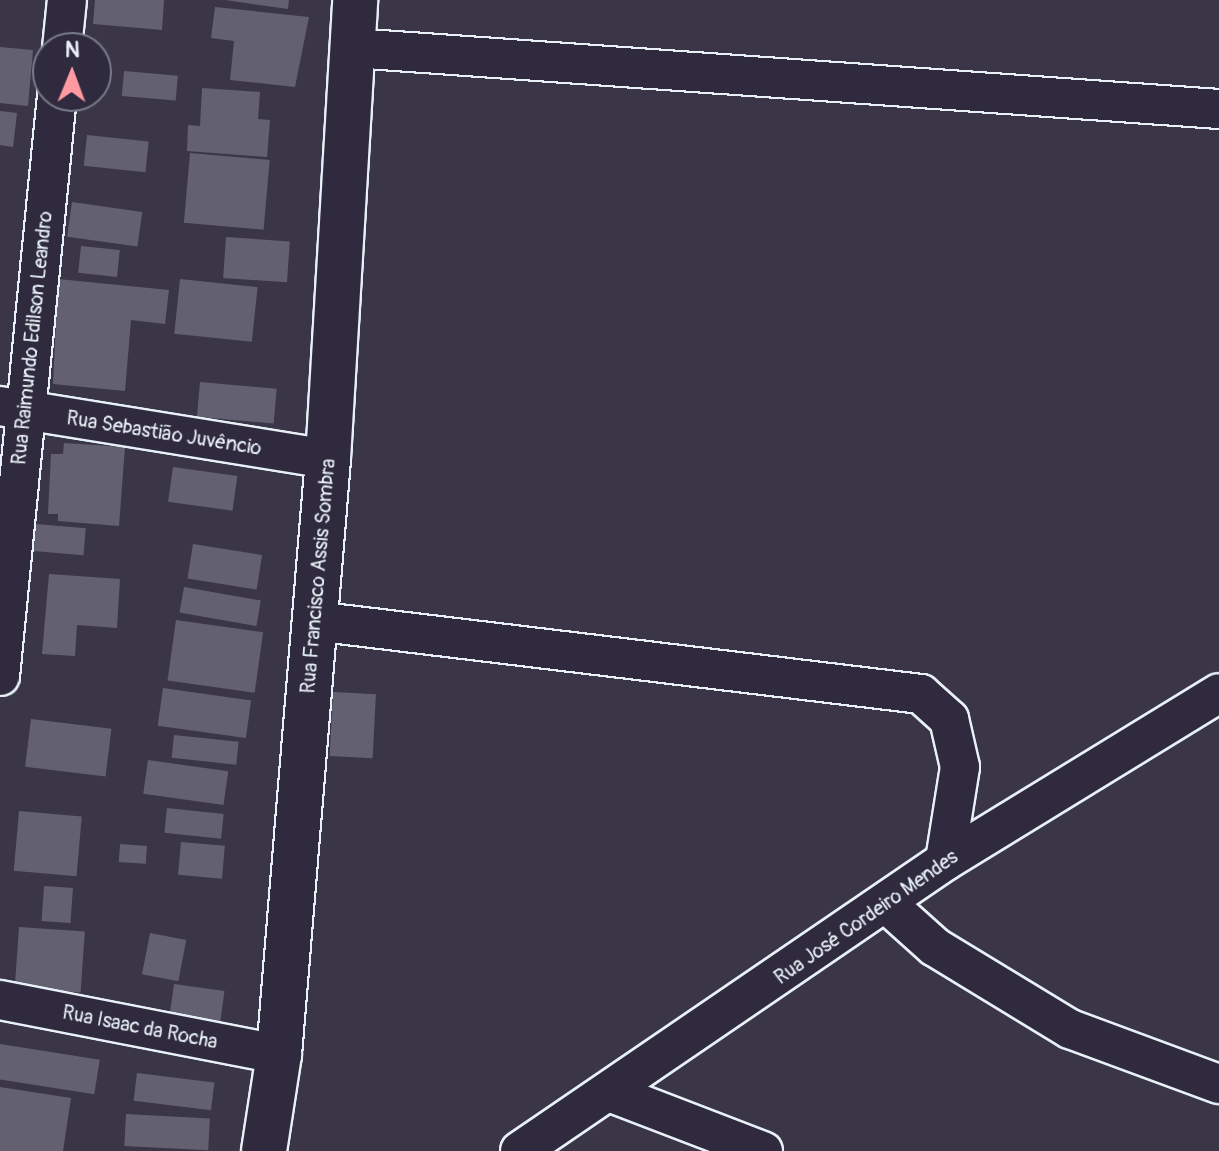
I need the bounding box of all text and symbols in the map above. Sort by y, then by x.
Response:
north arrow [32,32,112,112]
text: N [65,36,80,64]
street label: Rua Raimundo Edilson Leandro [7,210,57,466]
street label: Rua Sebastião Juvêncio [65,406,263,460]
street label: Rua Francisco Assis Sombra [296,457,340,695]
street label: Rua José Cordeiro Mendes [770,844,962,990]
street label: Rua Isaac da Rocha [60,1000,220,1054]

